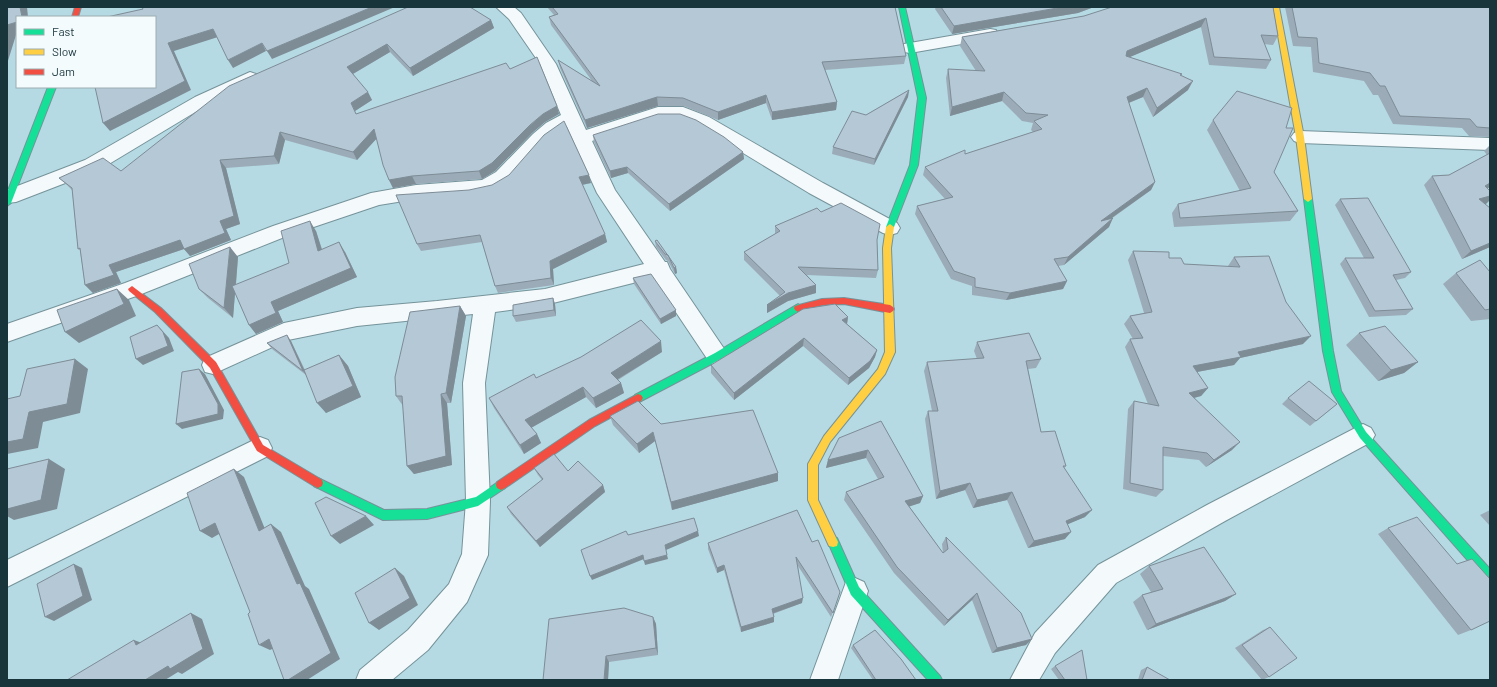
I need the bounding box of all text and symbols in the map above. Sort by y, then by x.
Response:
legend [16,16,156,88]
text: Fast [52,24,75,38]
text: Slow [52,44,77,58]
text: Jam [52,64,75,78]

